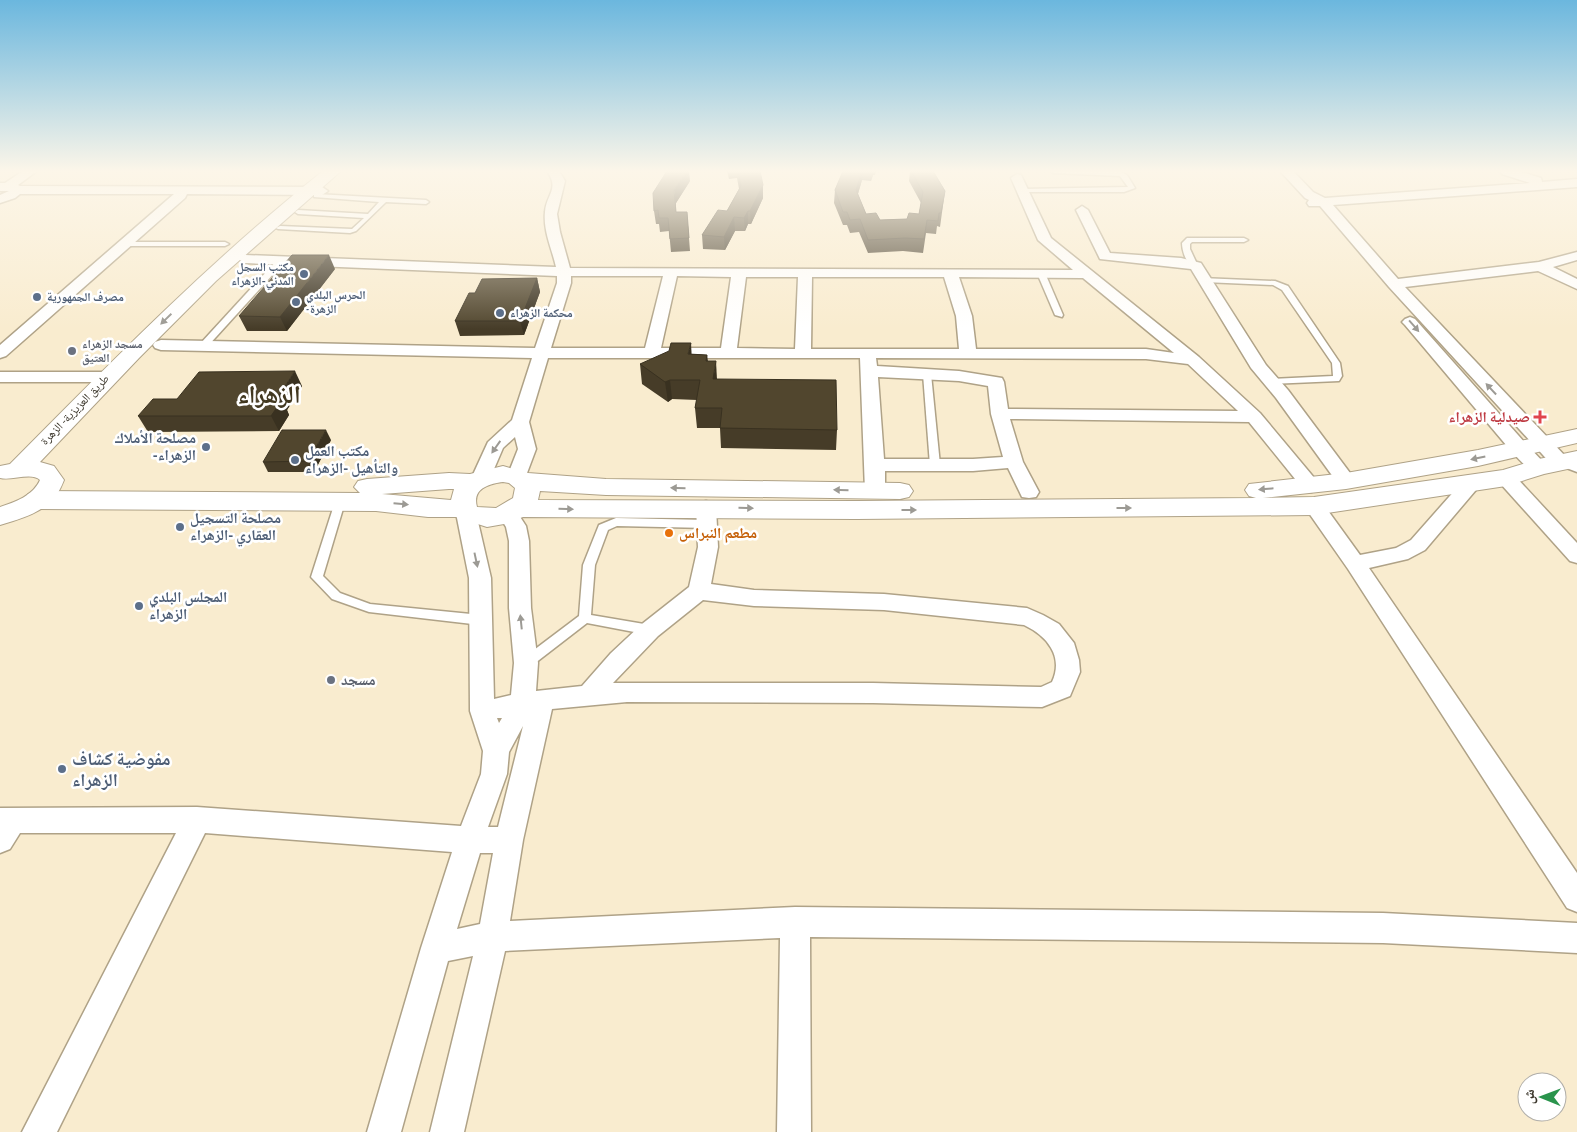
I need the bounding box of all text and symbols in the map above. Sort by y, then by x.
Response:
place label: مكتب السجل المدني-الزهراء [231,259,294,290]
marker: مكتب السجل المدني-الزهراء [298,268,310,280]
place label: الحرس البلدي -الزهرة [306,287,366,318]
place label: مصرف الجمهورية [47,289,124,306]
marker: مصرف الجمهورية [31,291,43,303]
marker: الحرس البلدي -الزهرة [290,296,302,308]
place label: محكمة الزهراء [510,305,573,322]
marker: محكمة الزهراء [494,307,506,319]
one-way arrow [160,313,172,325]
one-way arrow [1408,320,1420,332]
place label: مسجد الزهراء العتيق [82,336,143,367]
marker: مسجد الزهراء العتيق [66,345,78,357]
street label: طريق العزيزية- الزهرة [37,371,113,449]
district label: الزهراء [237,377,301,413]
one-way arrow [1485,382,1496,395]
place label: صيدلية الزهراء [1449,407,1530,428]
marker: صيدلية الزهراء [1534,411,1546,423]
place label: مصلحة الأملاك -الزهراء [114,428,196,466]
one-way arrow [491,440,501,454]
marker: مصلحة الأملاك -الزهراء [200,441,212,453]
place label: مكتب العمل والتأهيل -الزهراء [305,441,398,479]
marker: مكتب العمل والتأهيل -الزهراء [289,454,301,466]
one-way arrow [1470,454,1486,462]
one-way arrow [670,484,686,492]
one-way arrow [1257,485,1273,493]
one-way arrow [832,486,848,494]
one-way arrow [393,500,409,508]
one-way arrow [738,504,754,512]
one-way arrow [1116,504,1132,512]
one-way arrow [558,505,574,513]
one-way arrow [901,506,917,514]
place label: مصلحة التسجيل العقاري -الزهراء [190,508,281,546]
marker: مصلحة التسجيل العقاري -الزهراء [174,521,186,533]
place label: مطعم النبراس [679,523,757,544]
marker: مطعم النبراس [663,527,675,539]
one-way arrow [472,553,480,568]
place label: المجلس البلدي الزهراء [149,587,227,625]
marker: المجلس البلدي الزهراء [133,600,145,612]
one-way arrow [517,614,525,630]
place label: مسجد [341,670,376,691]
marker: مسجد [325,674,337,686]
place label: مفوضية كشاف الزهراء [72,747,170,793]
marker: مفوضية كشاف الزهراء [56,763,68,775]
north arrow [1517,1072,1567,1122]
text: ش [1520,1089,1540,1104]

